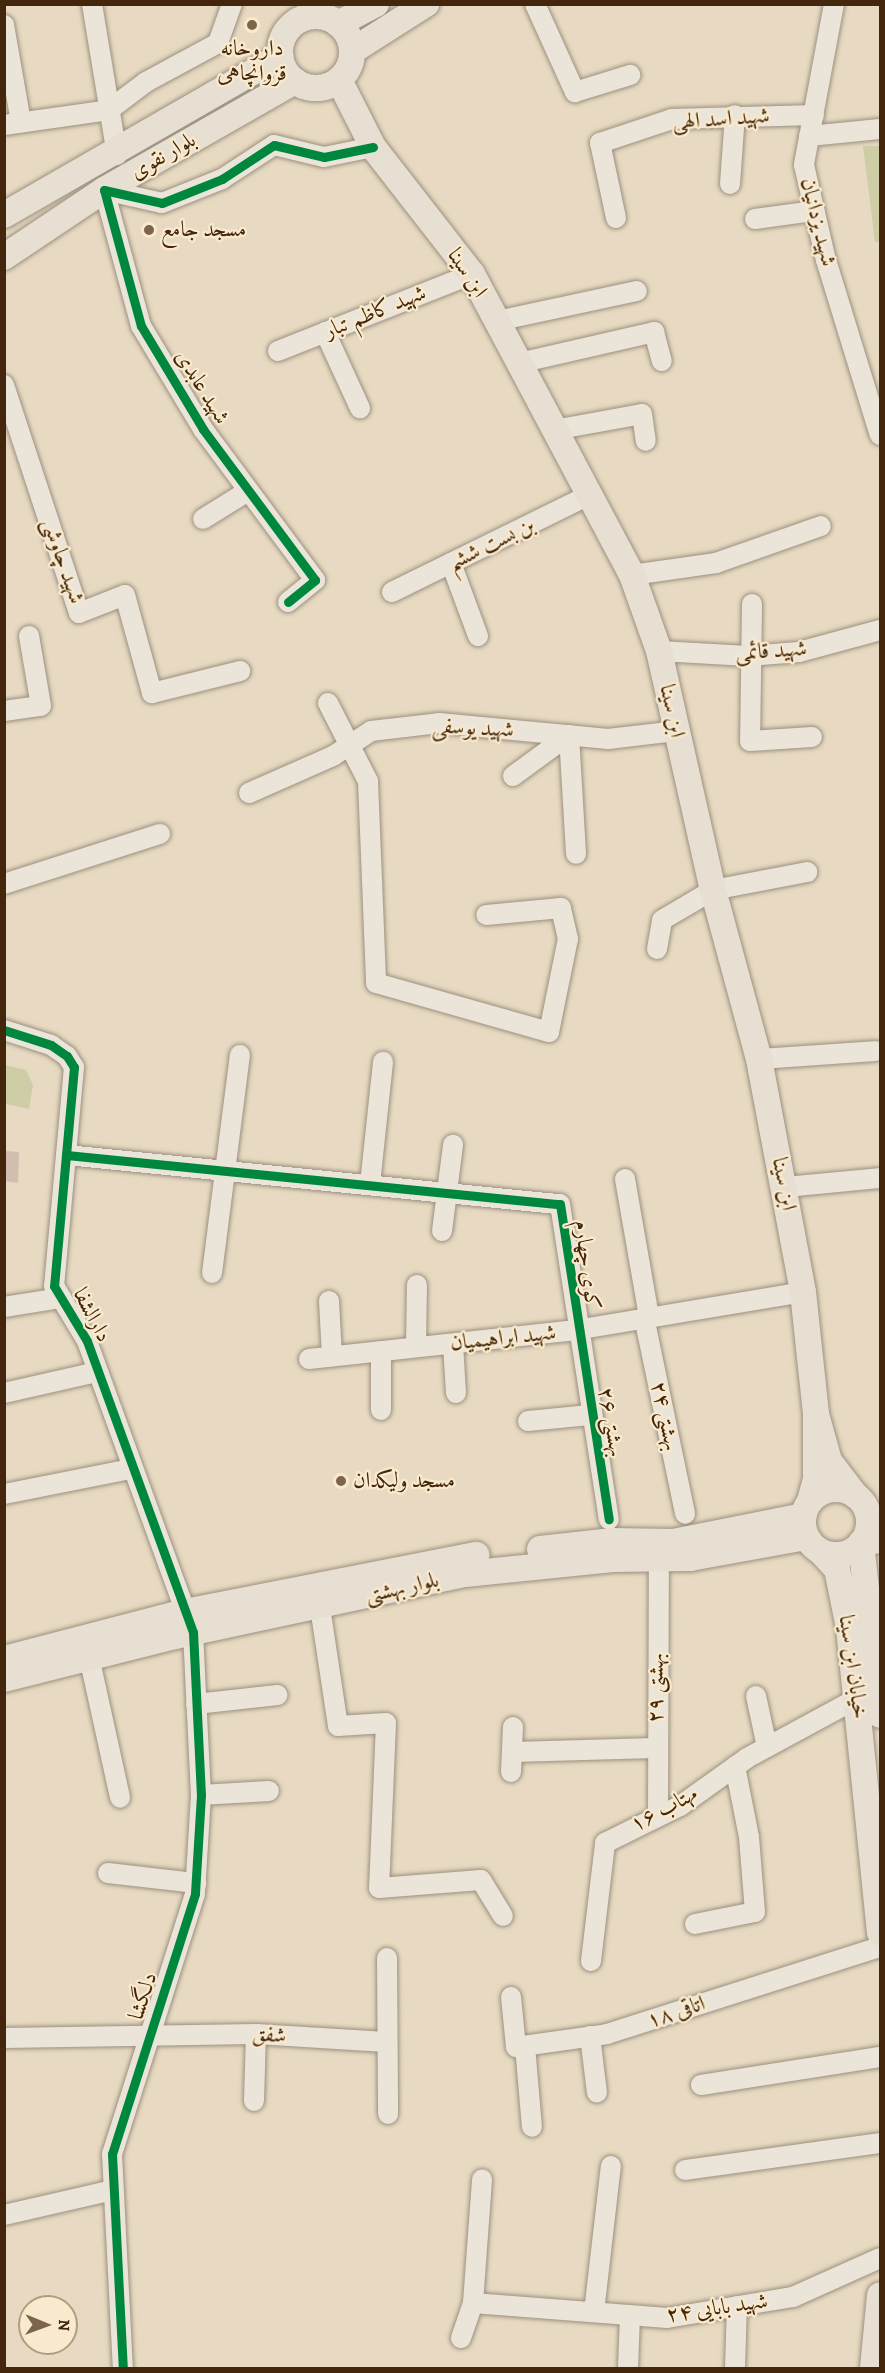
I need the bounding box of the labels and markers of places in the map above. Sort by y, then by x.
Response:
marker: داروخانه قزوانچاهی [245,18,259,32]
place label: داروخانه قزوانچاهی [217,35,287,86]
place label: مسجد جامع [161,217,246,243]
marker: مسجد جامع [142,223,156,237]
place label: مسجد ولیکدان [353,1468,455,1494]
marker: مسجد ولیکدان [334,1474,348,1488]

